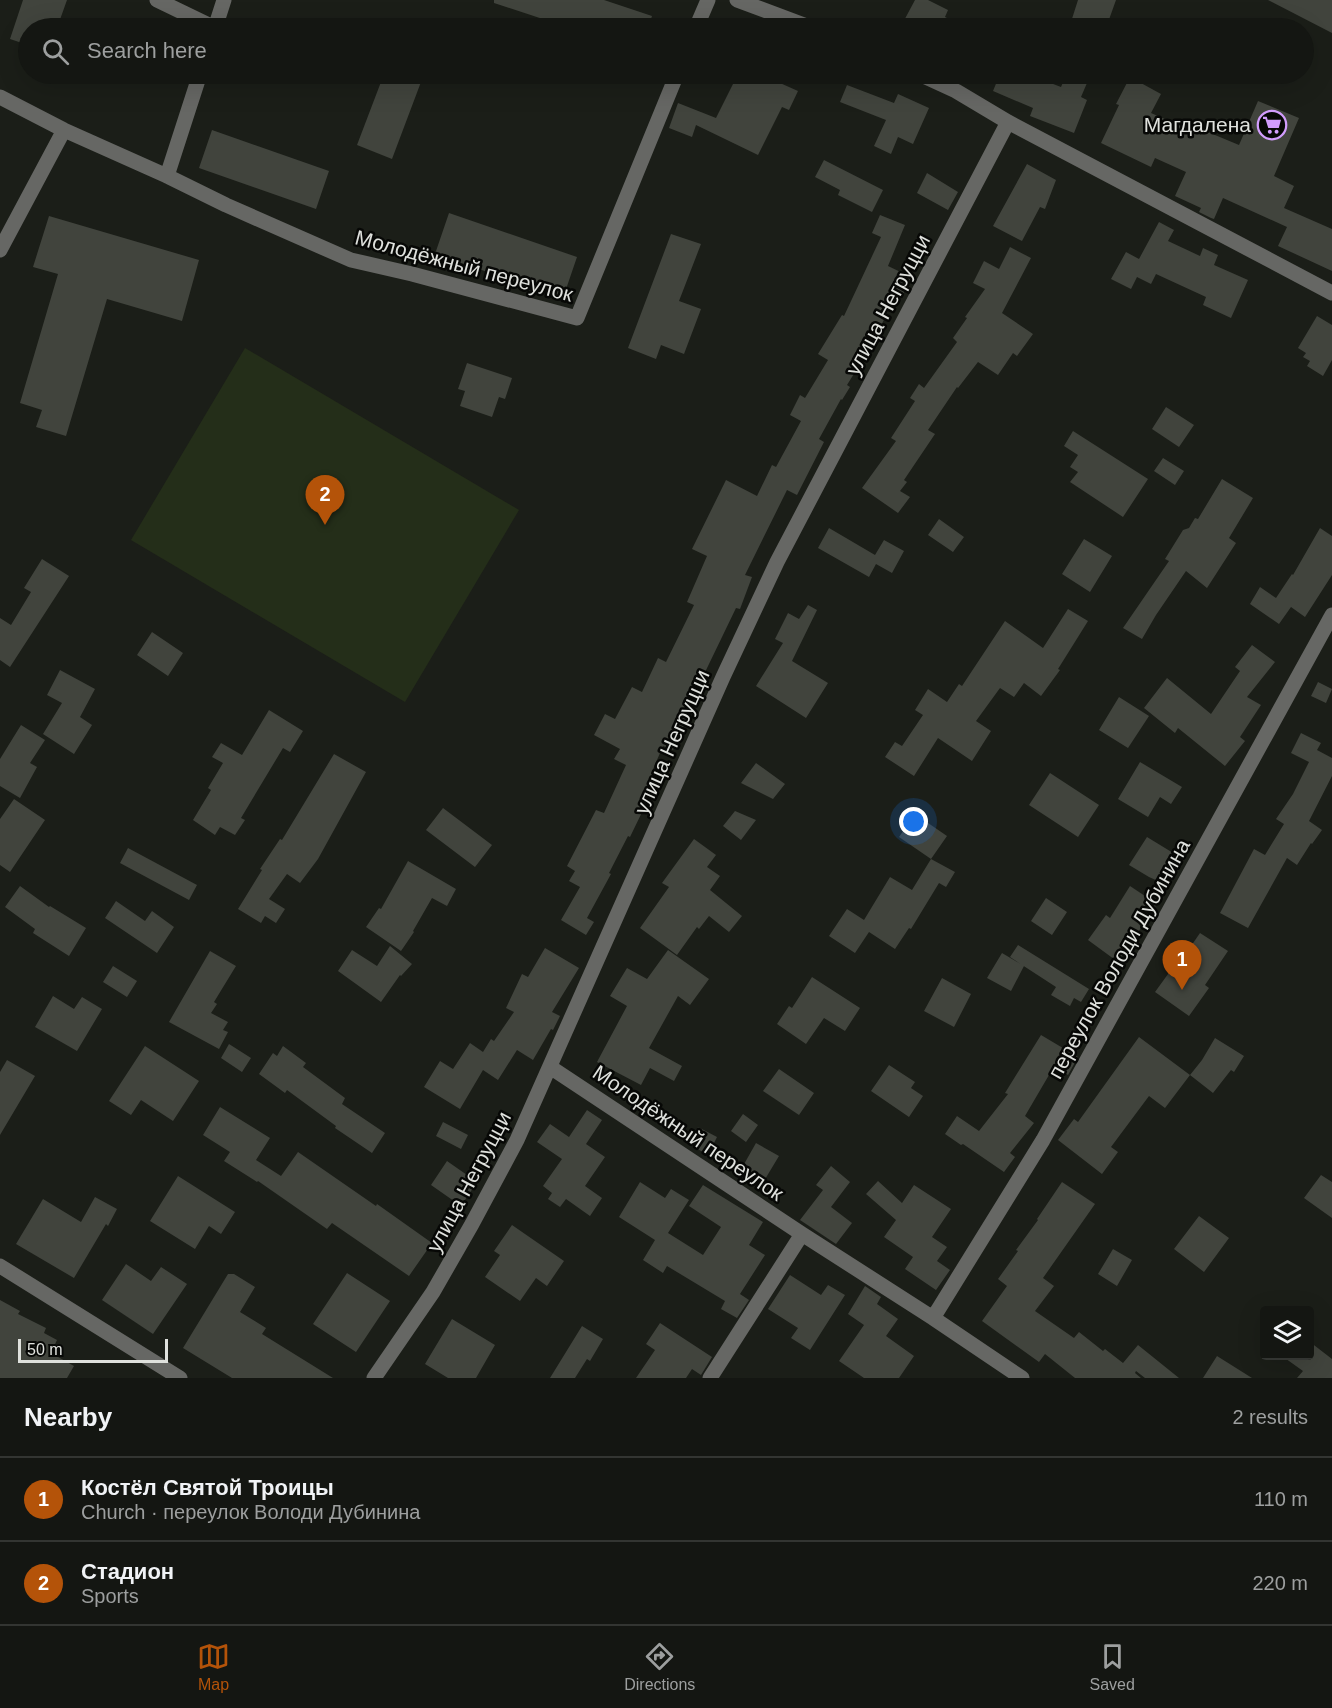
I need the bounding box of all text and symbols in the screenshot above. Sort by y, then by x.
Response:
search box [18,18,1314,84]
icon: search [39,35,72,68]
text: Search here [87,38,207,63]
supermarket icon: Магдалена [1256,109,1288,141]
place label: Магдалена [1144,113,1251,136]
street label: Молодёжный переулок [353,225,576,306]
street label: улица Негруцци [841,231,934,379]
pin: 2 [306,476,344,525]
street label: улица Негруцци [629,666,714,818]
your location [899,807,928,836]
street label: переулок Володи Дубинина [1043,835,1194,1082]
pin: 1 [1162,940,1202,990]
street label: Молодёжный переулок [589,1060,788,1205]
street label: улица Негруцци [422,1108,515,1256]
map controls [1260,1306,1314,1360]
button: layers [1260,1306,1314,1360]
scale bar [18,1336,168,1364]
text: 50 m [27,1341,63,1358]
text: Nearby [24,1402,112,1432]
text: 2 results [1232,1406,1308,1428]
text: Костёл Святой Троицы [81,1475,334,1500]
text: 1 [38,1488,49,1510]
text: 110 m [1254,1488,1308,1510]
text: Church · переулок Володи Дубинина [81,1501,420,1523]
text: Стадион [81,1559,174,1584]
text: 2 [38,1572,49,1594]
text: 220 m [1252,1572,1308,1594]
text: Sports [81,1585,139,1607]
tab: Map [197,1640,230,1694]
tab: Directions [624,1640,695,1694]
tab: Saved [1090,1640,1135,1694]

